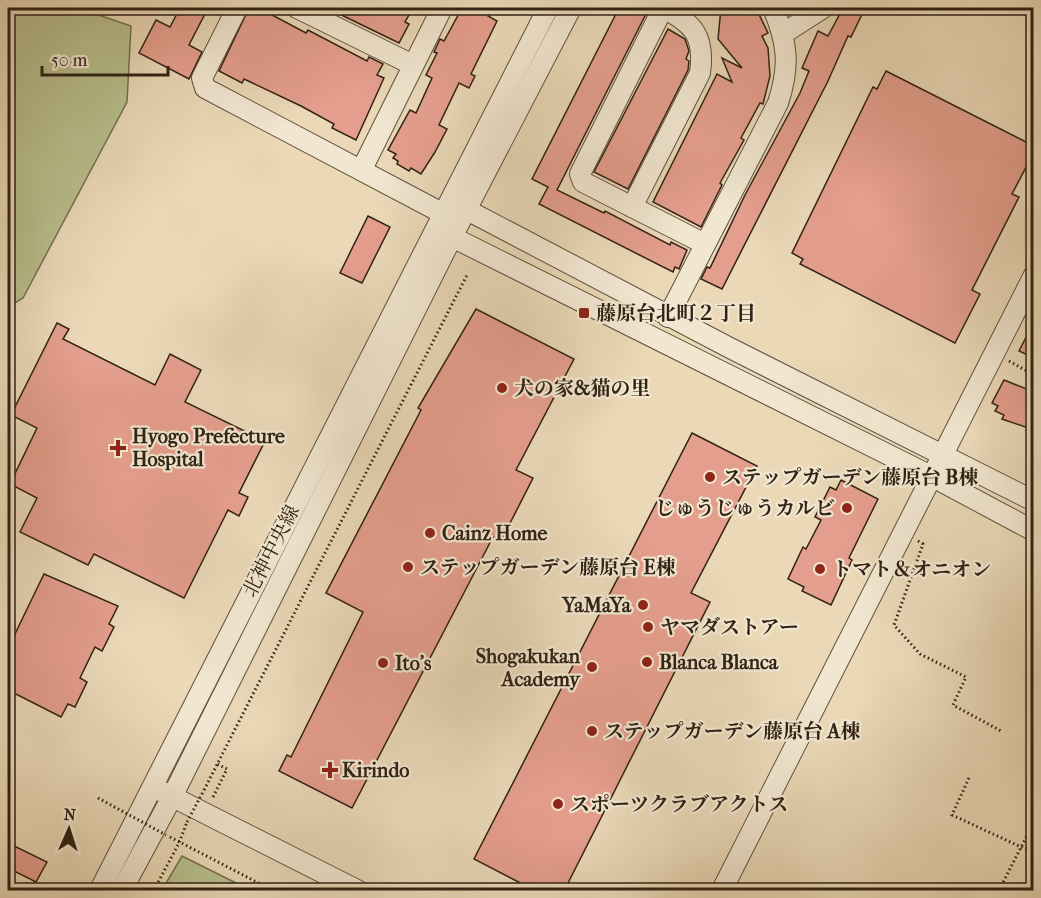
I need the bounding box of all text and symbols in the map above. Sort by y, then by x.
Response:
scale bar [42,39,168,77]
text: 50 m [51,50,88,71]
place label: 藤原台北町２丁目 [596,302,756,325]
marker: 藤原台北町２丁目 [577,306,591,320]
place label: 犬の家&猫の里 [514,377,650,400]
marker: 犬の家&猫の里 [495,381,509,395]
place label: Hyogo Prefecture Hospital [132,425,285,471]
marker: Hyogo Prefecture Hospital [109,439,127,457]
place label: ステップガーデン藤原台 B棟 [722,466,978,489]
marker: ステップガーデン藤原台 B棟 [703,470,717,484]
place label: じゅうじゅうカルビ [655,497,835,520]
street label: 北神中央線 [238,501,304,601]
marker: じゅうじゅうカルビ [840,501,854,515]
place label: Cainz Home [442,522,548,545]
marker: Cainz Home [423,526,437,540]
place label: ステップガーデン藤原台 E棟 [420,556,676,579]
place label: トマト＆オニオン [832,558,991,581]
marker: ステップガーデン藤原台 E棟 [401,560,415,574]
marker: トマト＆オニオン [813,562,827,576]
place label: YaMaYa [561,594,632,617]
marker: YaMaYa [636,598,650,612]
place label: ヤマダストアー [660,616,799,639]
marker: ヤマダストアー [641,620,655,634]
place label: Shogakukan Academy [476,645,581,691]
place label: Blanca Blanca [659,651,779,674]
place label: Ito's [395,652,432,675]
marker: Blanca Blanca [640,655,654,669]
marker: Ito's [376,656,390,670]
marker: Shogakukan Academy [585,660,599,674]
place label: ステップガーデン藤原台 A棟 [604,720,860,743]
marker: ステップガーデン藤原台 A棟 [585,724,599,738]
place label: Kirindo [342,759,409,782]
marker: Kirindo [323,763,337,777]
place label: スポーツクラブアクトス [570,793,788,816]
marker: スポーツクラブアクトス [551,797,565,811]
north arrow [39,799,99,859]
text: N [63,805,77,824]

